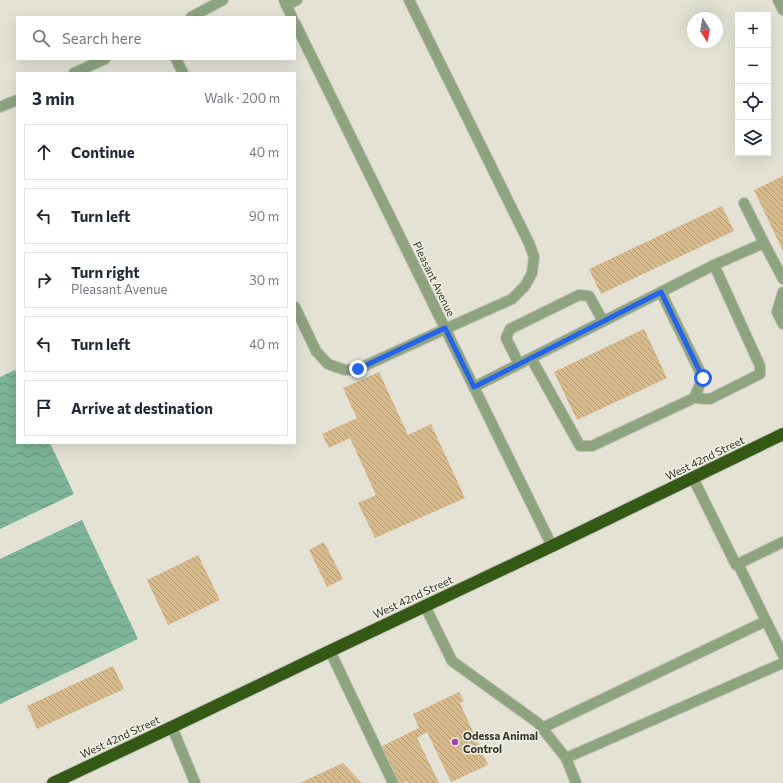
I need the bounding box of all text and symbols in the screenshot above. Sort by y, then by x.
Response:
north arrow [687,12,723,48]
map controls [735,12,771,156]
button: + [735,12,771,48]
search box [16,16,296,60]
icon: search [30,27,52,49]
text: Search here [62,29,141,47]
button: − [735,48,771,84]
button: locate [735,84,771,120]
text: 3 min [32,88,75,109]
text: Walk · 200 m [204,90,280,106]
button: layers [735,120,771,156]
icon: ahead [33,141,55,163]
text: Continue [71,143,135,161]
text: 40 m [249,144,279,160]
icon: left [33,205,55,227]
text: Turn left [71,207,130,225]
text: 90 m [249,208,279,224]
street label: Pleasant Avenue [411,239,458,318]
text: Turn right [71,263,140,281]
icon: right [33,269,55,291]
text: 30 m [249,272,279,288]
text: Pleasant Avenue [71,281,167,297]
icon: left [33,333,55,355]
text: Turn left [71,335,130,353]
text: 40 m [249,336,279,352]
route end [349,360,367,378]
route start [694,369,712,387]
icon: arrive [33,397,55,419]
text: Arrive at destination [71,399,213,417]
street label: West 42nd Street [663,433,747,482]
street label: West 42nd Street [371,572,455,621]
street label: West 42nd Street [78,712,162,761]
place label: Odessa Animal Control [463,729,538,755]
marker: Odessa Animal Control [450,737,460,747]

